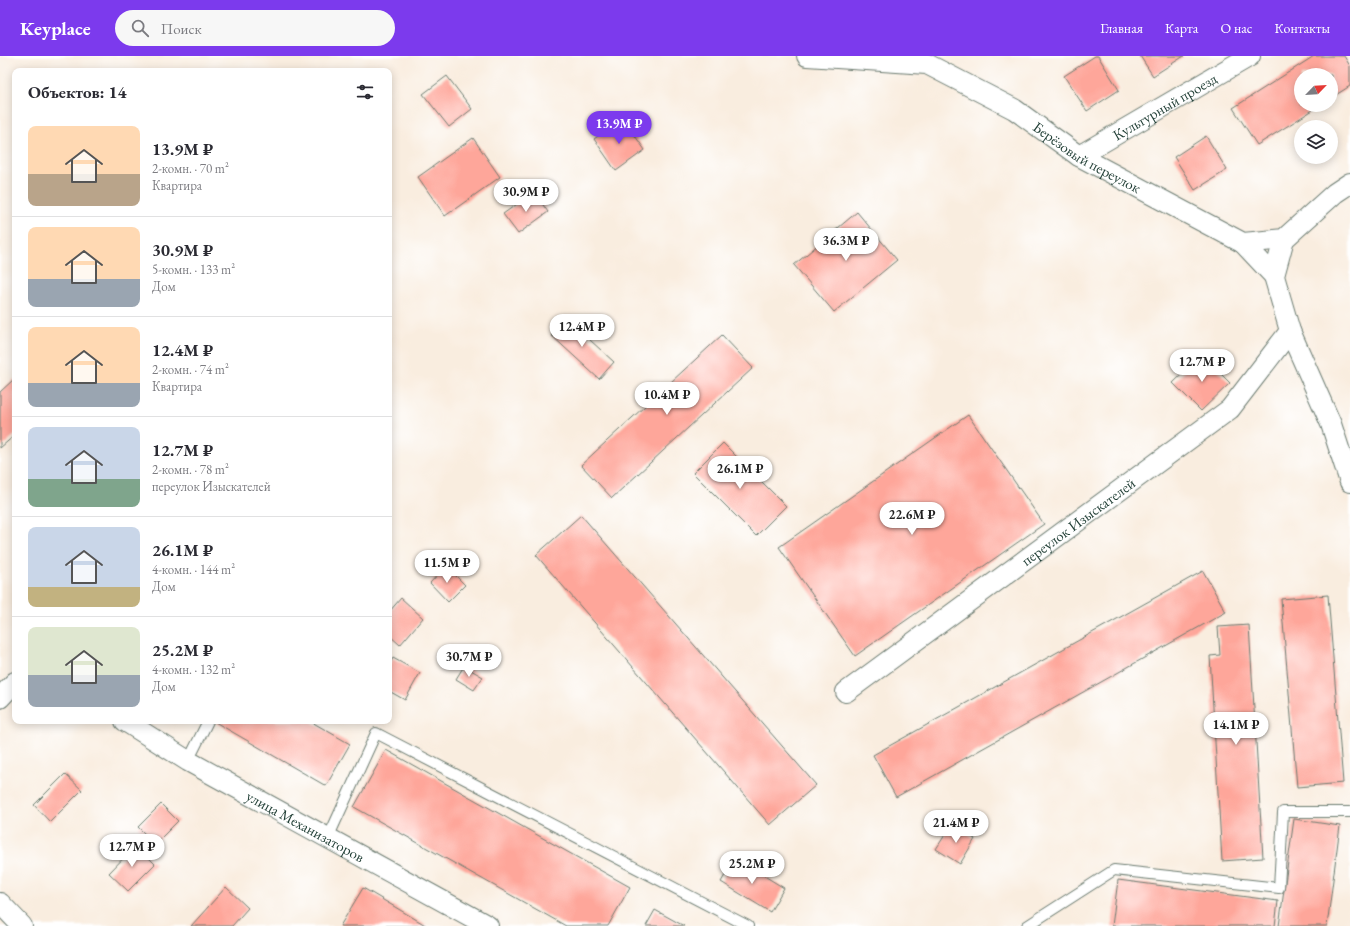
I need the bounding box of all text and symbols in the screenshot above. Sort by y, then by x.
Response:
search box [115,10,395,46]
text: Keyplace [20,16,91,41]
icon: search [129,17,151,39]
text: Поиск [161,19,202,38]
text: Главная [1100,19,1143,37]
text: Карта [1165,19,1198,37]
text: О нас [1220,19,1252,37]
text: Контакты [1274,19,1330,37]
street label: Культурный проезд [1109,68,1220,144]
north arrow [1294,68,1338,112]
map controls [1294,68,1338,164]
text: Объектов: 14 [28,81,127,103]
icon: filters [354,81,376,103]
pin: 13.9M ₽ [582,111,656,145]
text: 13.9M ₽ [596,115,642,132]
street label: Берёзовый переулок [1030,117,1145,197]
button: layers [1294,120,1338,164]
text: 13.9M ₽ [152,138,213,160]
icon: home [60,142,108,190]
text: 2-комн. · 70 m² [152,160,229,177]
text: Квартира [152,177,202,194]
pin: 30.9M ₽ [489,179,563,213]
text: 30.9M ₽ [503,183,549,200]
pin: 36.3M ₽ [809,228,883,262]
text: 36.3M ₽ [823,232,869,249]
text: 30.9M ₽ [152,239,213,261]
icon: home [60,243,108,291]
text: 5-комн. · 133 m² [152,261,235,278]
text: Дом [152,278,176,295]
pin: 12.4M ₽ [545,314,619,348]
text: 12.4M ₽ [559,318,605,335]
text: 12.4M ₽ [152,339,213,361]
icon: home [60,343,108,391]
pin: 12.7M ₽ [1165,349,1239,383]
text: 12.7M ₽ [1179,353,1225,370]
text: 2-комн. · 74 m² [152,361,229,378]
text: Квартира [152,378,202,395]
pin: 10.4M ₽ [630,382,704,416]
text: 10.4M ₽ [644,386,690,403]
text: 12.7M ₽ [152,439,213,461]
icon: home [60,443,108,491]
pin: 26.1M ₽ [703,456,777,490]
text: 26.1M ₽ [717,460,763,477]
text: 2-комн. · 78 m² [152,461,229,478]
street label: переулок Изыскателей [1017,473,1139,569]
text: переулок Изыскателей [152,478,271,495]
pin: 22.6M ₽ [875,502,949,536]
text: 22.6M ₽ [889,506,935,523]
text: 26.1M ₽ [152,539,213,561]
icon: home [60,543,108,591]
pin: 11.5M ₽ [410,550,484,584]
text: 11.5M ₽ [424,554,470,571]
text: 4-комн. · 144 m² [152,561,235,578]
text: Дом [152,578,176,595]
text: 25.2M ₽ [152,639,213,661]
icon: home [60,643,108,691]
pin: 30.7M ₽ [432,644,506,678]
text: 30.7M ₽ [446,648,492,665]
text: 4-комн. · 132 m² [152,661,235,678]
text: Дом [152,678,176,695]
pin: 14.1M ₽ [1199,712,1273,746]
text: 14.1M ₽ [1213,716,1259,733]
street label: улица Механизаторов [243,786,368,866]
pin: 21.4M ₽ [919,810,993,844]
text: 21.4M ₽ [933,814,979,831]
pin: 12.7M ₽ [95,834,169,868]
text: 12.7M ₽ [109,838,155,855]
pin: 25.2M ₽ [715,851,789,885]
text: 25.2M ₽ [729,855,775,872]

